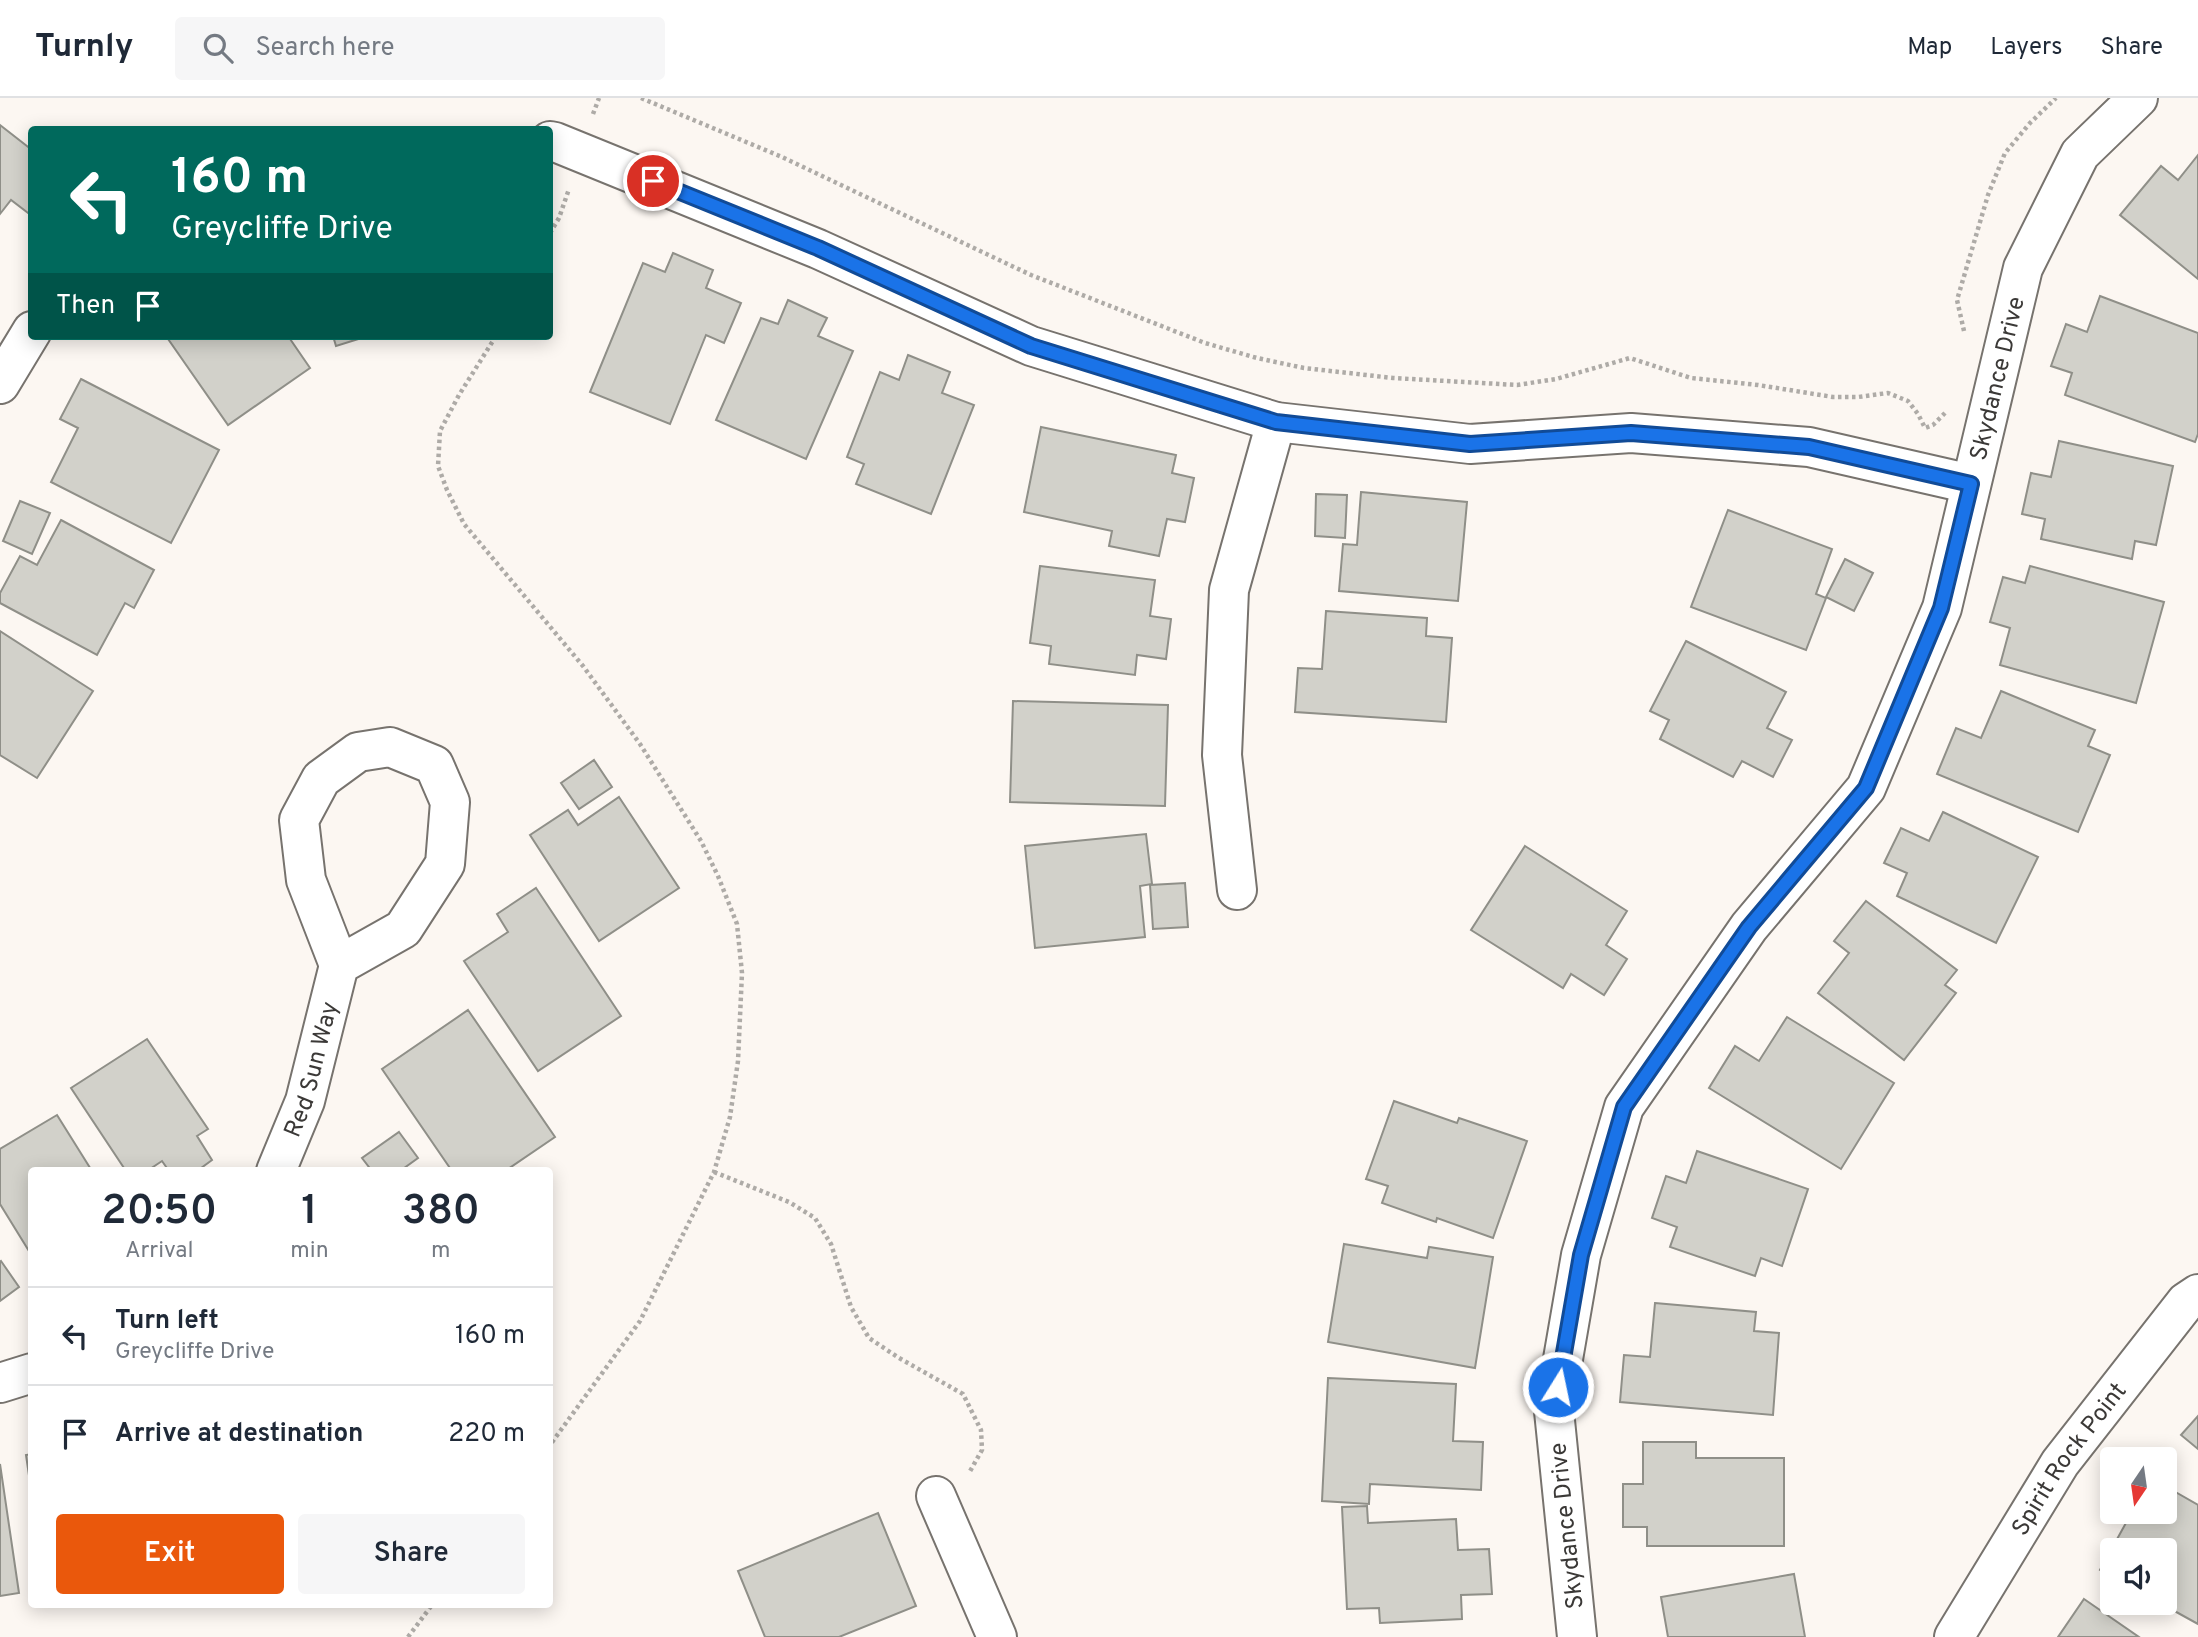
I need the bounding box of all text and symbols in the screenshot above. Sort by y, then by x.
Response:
search box [175,17,665,80]
text: Turnly [35,27,133,69]
icon: search [199,29,237,67]
text: Search here [255,32,394,65]
text: Map [1907,33,1952,63]
text: Layers [1990,33,2062,63]
text: Share [2100,33,2163,63]
text: 160 m [171,149,308,211]
pin [623,151,683,211]
icon: left [56,154,147,245]
icon: arrive [634,162,672,200]
text: Greycliffe Drive [171,210,393,250]
icon: arrive [129,287,167,325]
text: Then [56,290,115,323]
street label: Skydance Drive [1965,294,2033,464]
street label: Red Sun Way [279,999,346,1142]
text: 20:50 [101,1186,217,1239]
text: 1 [301,1186,318,1239]
text: 380 [402,1186,480,1239]
text: Arrival [125,1237,193,1266]
text: min [290,1237,329,1266]
text: m [431,1237,451,1266]
text: Turn left [115,1305,219,1338]
icon: left [56,1317,94,1355]
text: 160 m [455,1320,525,1353]
text: Greycliffe Drive [115,1338,274,1367]
position arrow [1521,1350,1595,1424]
street label: Spirit Rock Point [2006,1377,2134,1542]
icon: arrive [56,1415,94,1453]
text: Arrive at destination [115,1418,363,1451]
text: 220 m [448,1418,525,1451]
street label: Skydance Drive [1544,1441,1592,1611]
north arrow [2100,1447,2177,1524]
map controls [2100,1447,2177,1615]
button: Exit [56,1514,284,1594]
button: Share [298,1514,525,1594]
button: sound [2100,1538,2177,1615]

